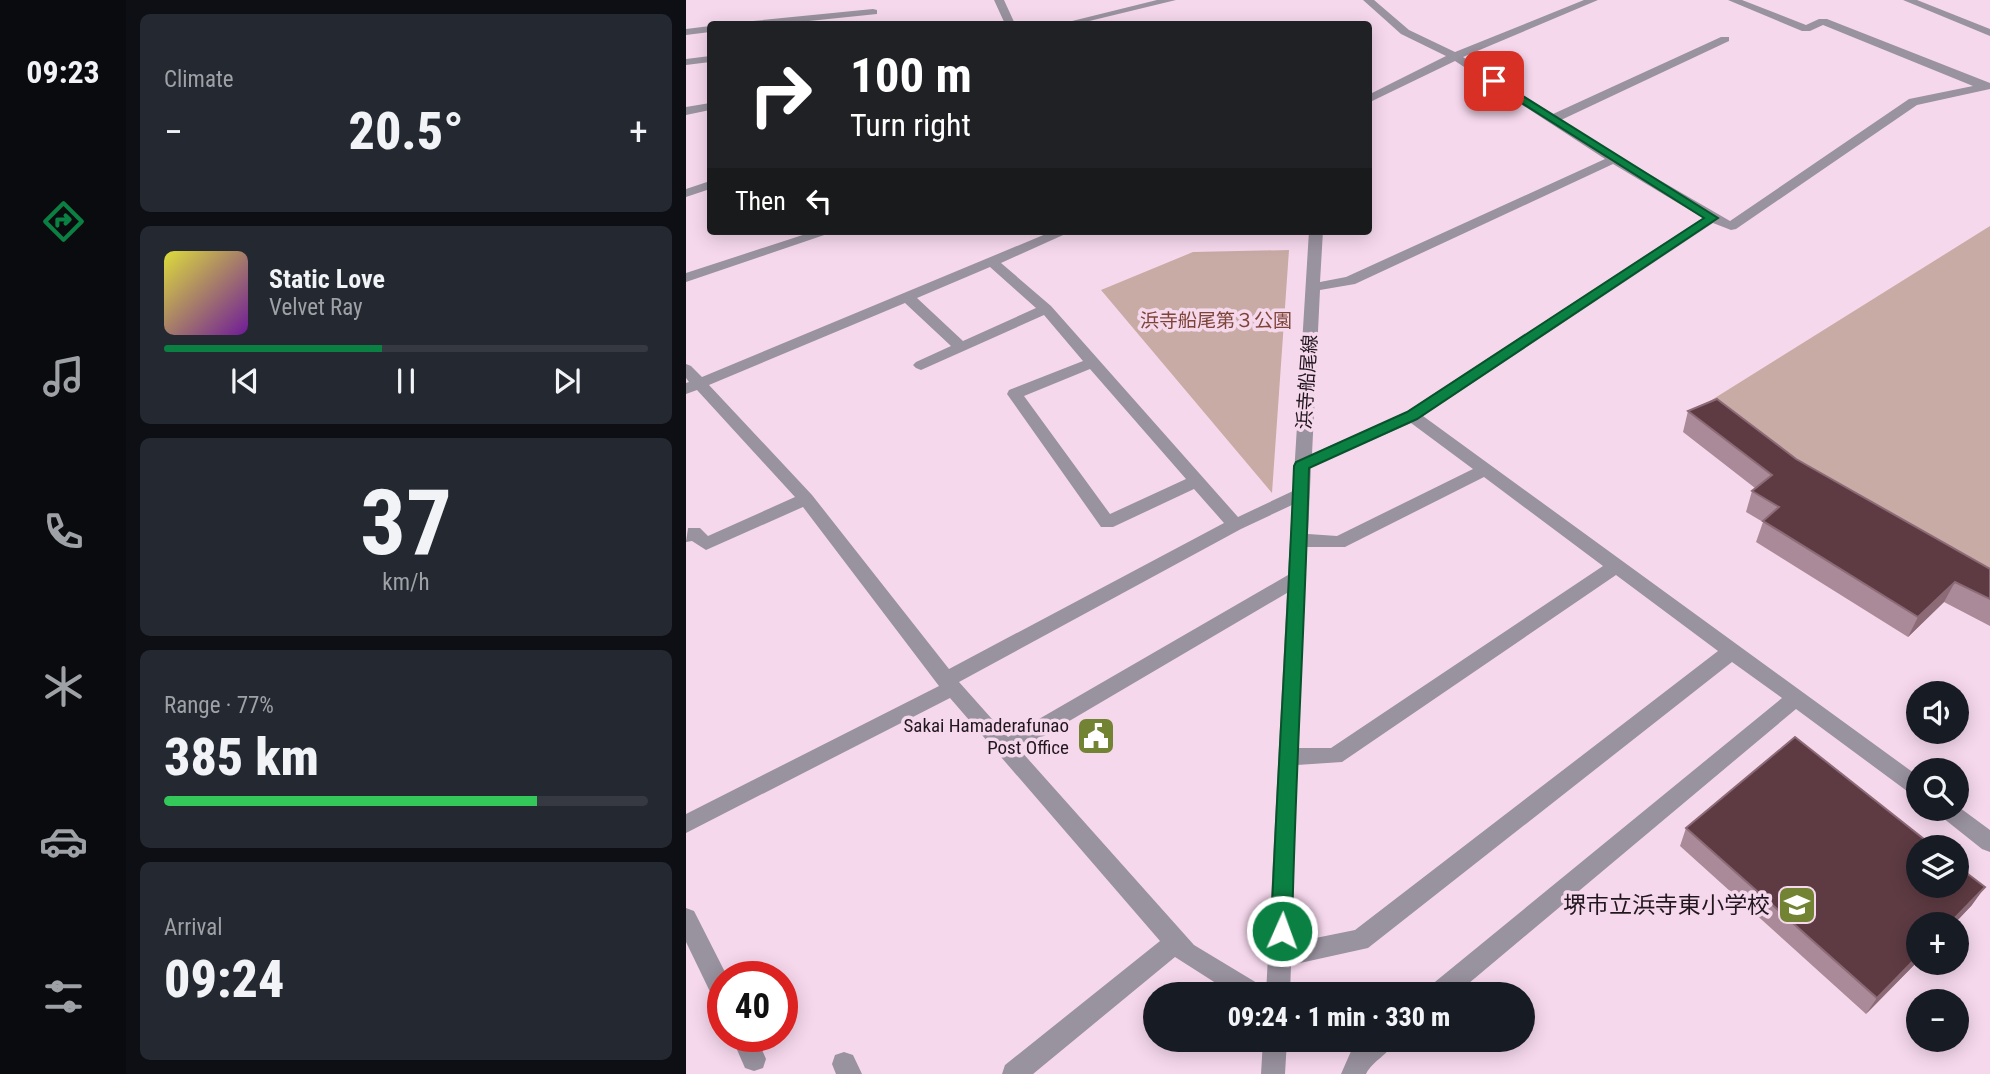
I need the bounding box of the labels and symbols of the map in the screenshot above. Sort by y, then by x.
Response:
pin [1464,51,1524,111]
park label: 浜寺船尾第３公園 [1140,309,1292,332]
street label: 浜寺船尾線 [1292,334,1322,430]
place label: Sakai Hamaderafunao Post Office [903,714,1069,759]
public building icon: Sakai Hamaderafunao Post Office [1075,715,1117,757]
school or university icon: 堺市立浜寺東小学校 [1776,884,1818,926]
place label: 堺市立浜寺東小学校 [1563,892,1770,919]
position arrow [1245,894,1319,968]
speed limit sign: 40 [707,961,798,1052]

